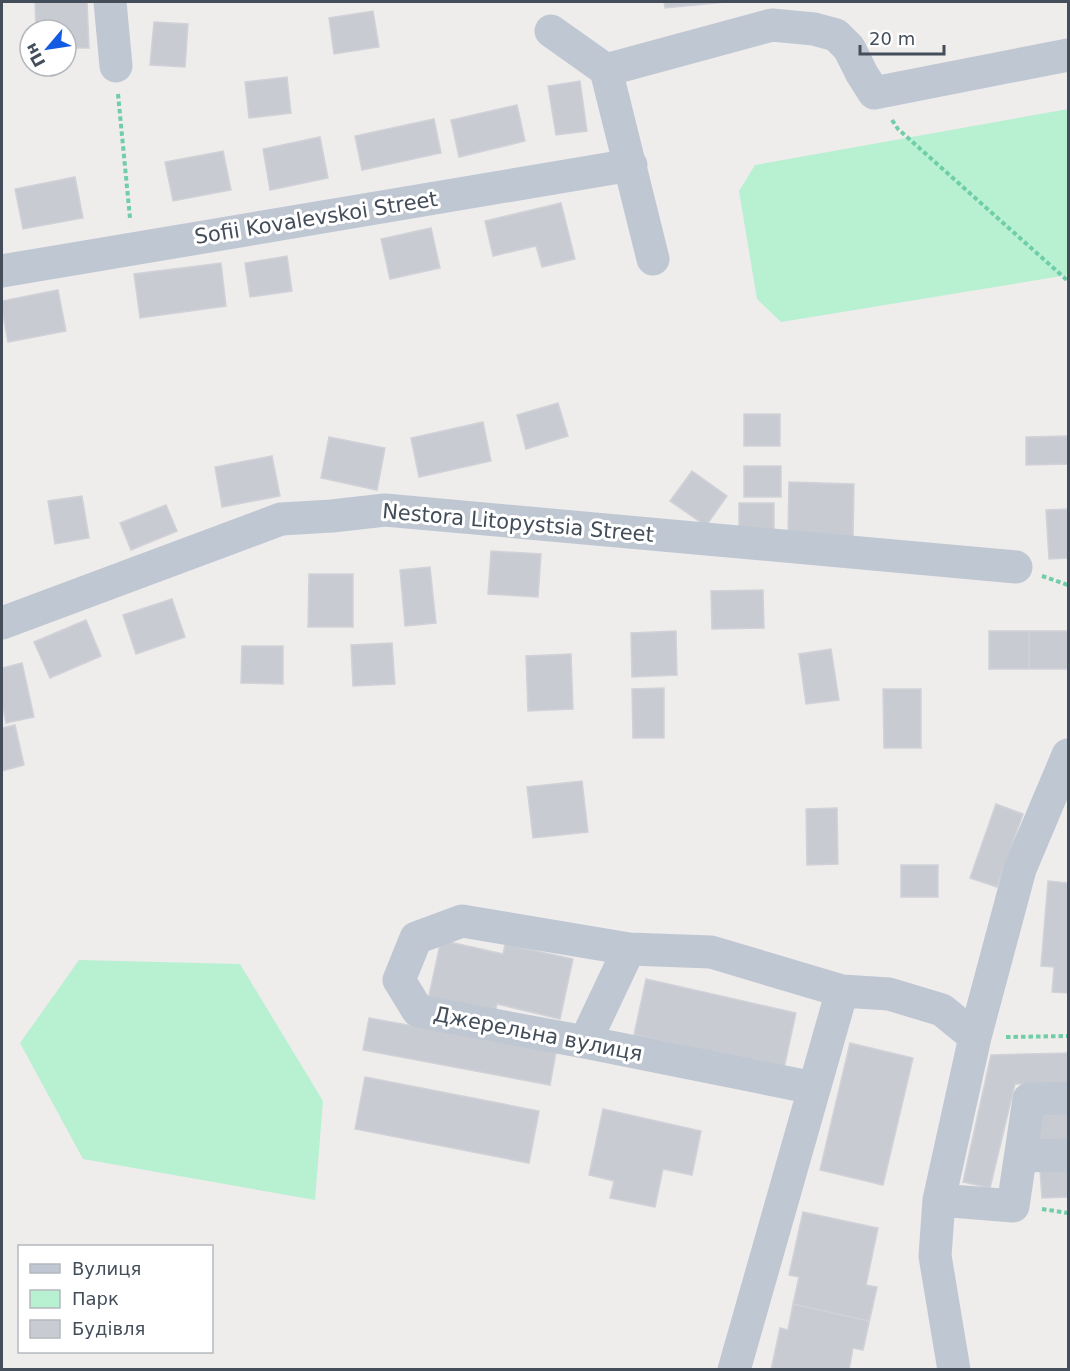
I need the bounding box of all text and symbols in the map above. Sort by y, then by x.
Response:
north arrow [18,18,78,78]
scale bar [860,18,944,56]
text: 20 m [869,28,915,49]
text: Пн [21,40,50,70]
street label: Sofii Kovalevskoi Street [193,187,439,249]
street label: Nestora Litopystsia Street [381,499,655,547]
street label: Джерельна вулиця [431,1002,645,1066]
legend [18,1245,213,1353]
text: Вулиця [72,1258,141,1279]
text: Парк [72,1288,119,1309]
text: Будівля [72,1318,145,1339]

